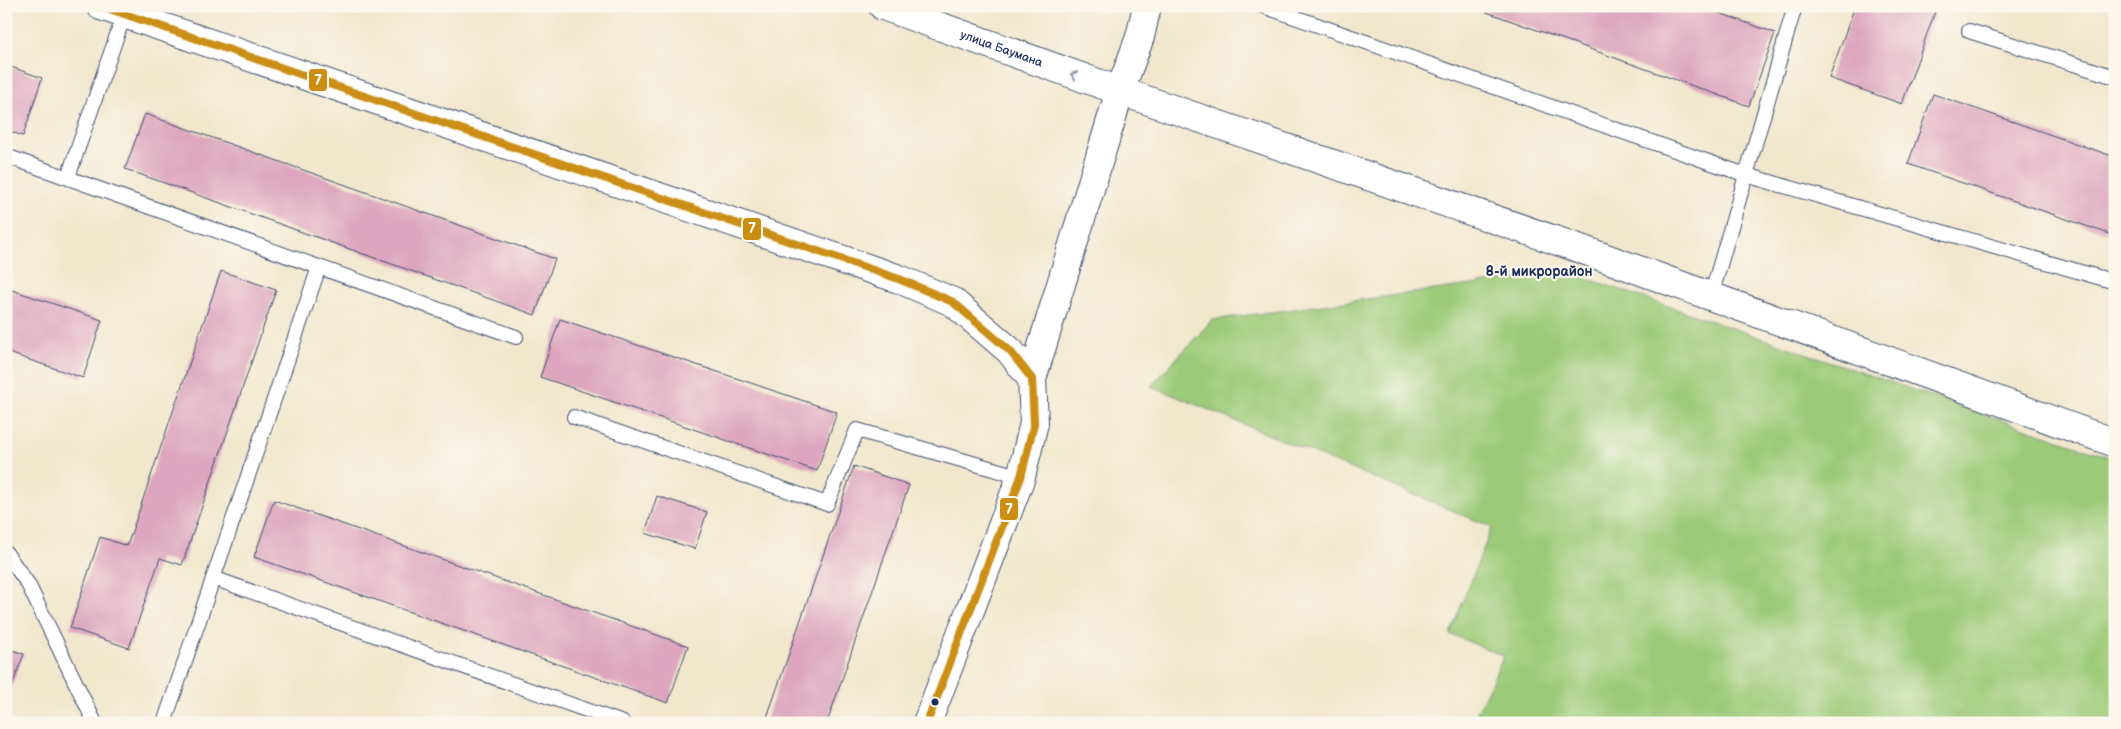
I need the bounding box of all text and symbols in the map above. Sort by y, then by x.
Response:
street label: улица Баумана [958,27,1045,70]
line badge: 7 [308,68,328,92]
one-way arrow [1071,71,1079,81]
text: 7 [314,72,322,89]
line badge: 7 [742,217,762,241]
text: 7 [748,220,756,237]
district label: 8-й микрорайон [1485,263,1593,280]
line badge: 7 [999,497,1019,521]
text: 7 [1005,501,1013,518]
unlabelled marker [930,697,940,707]

